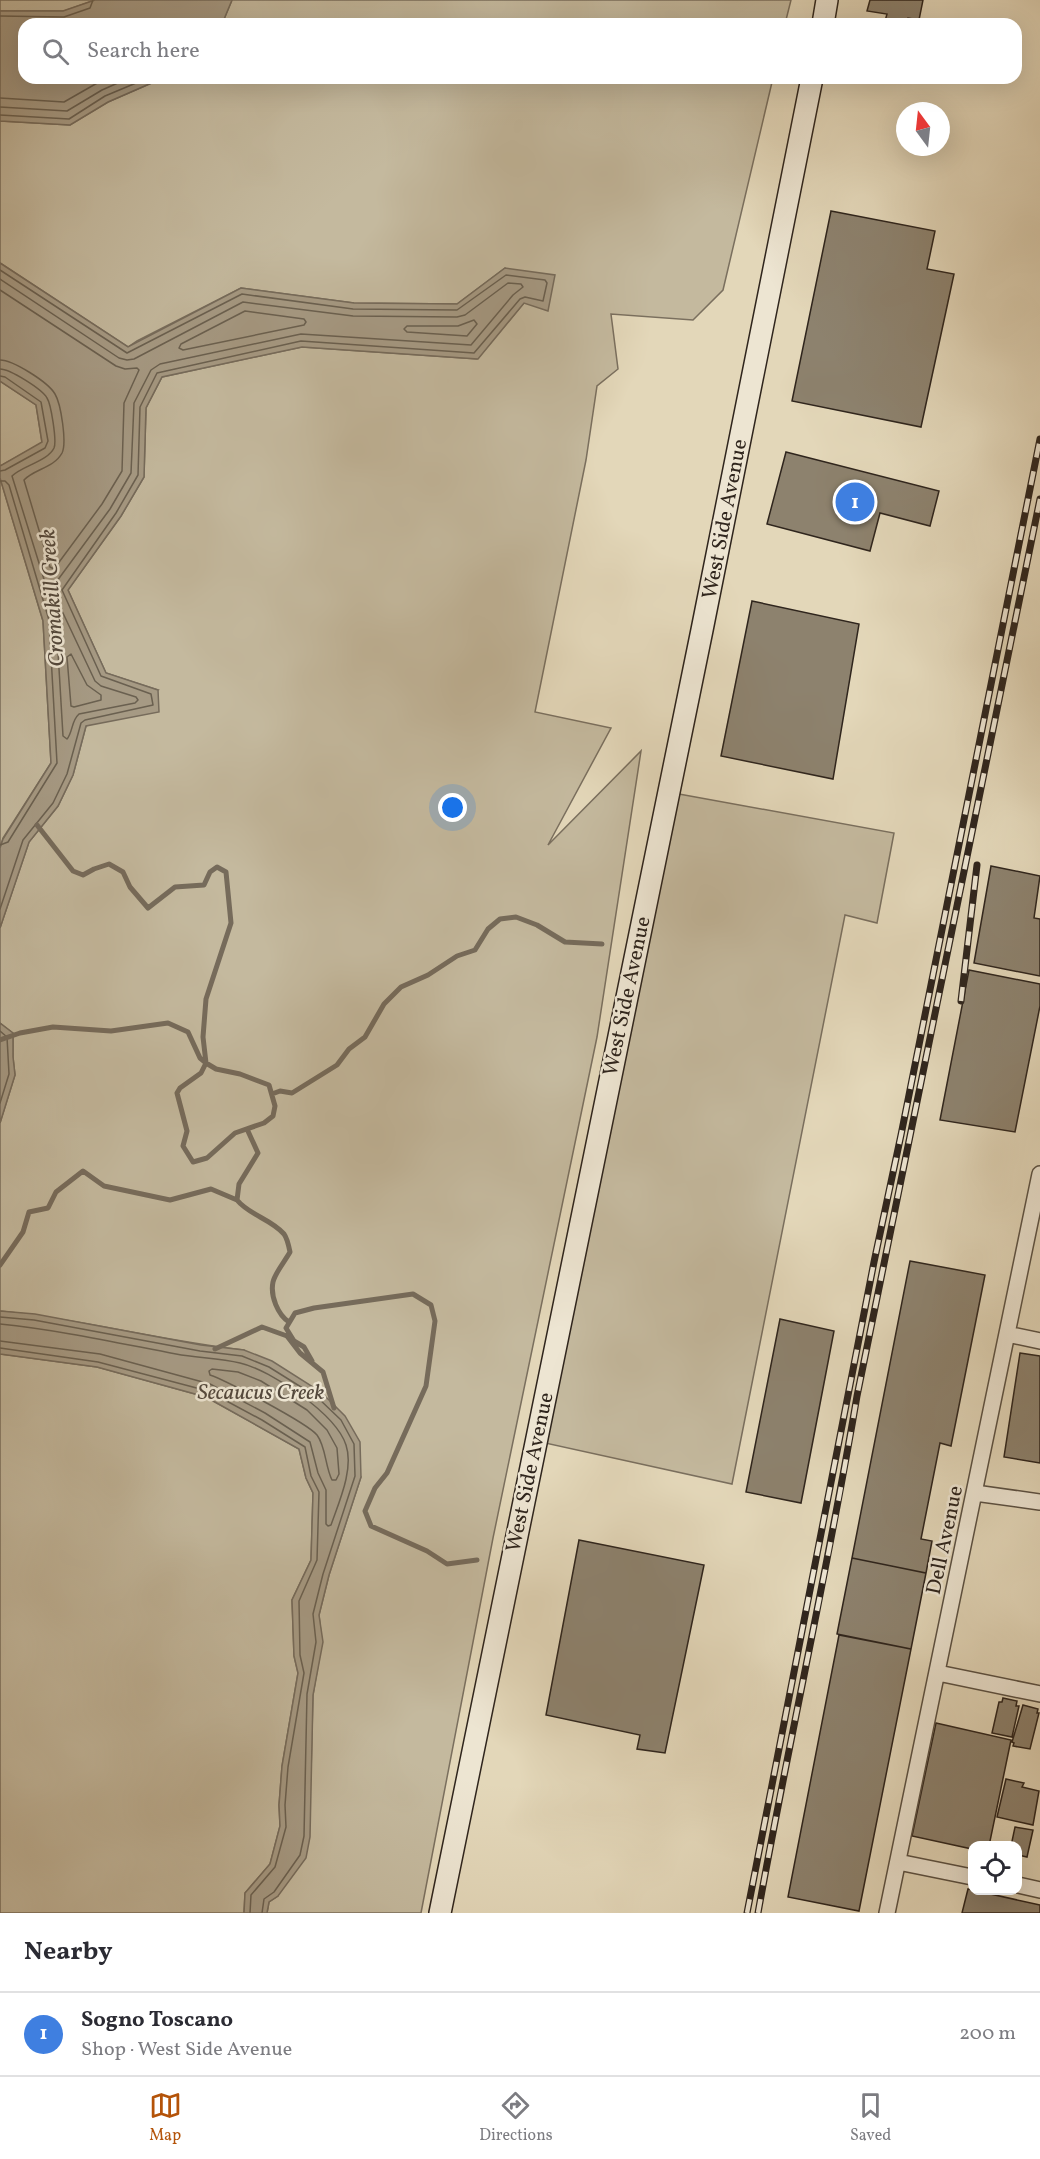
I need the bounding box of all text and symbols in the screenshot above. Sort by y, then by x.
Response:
search box [18,18,1022,84]
icon: search [39,35,72,68]
text: Search here [87,36,200,67]
north arrow [896,102,950,156]
street label: West Side Avenue [696,437,755,602]
pin: 1 [836,480,874,524]
water label: Cromakill Creek [33,528,74,668]
your location [438,793,467,822]
street label: West Side Avenue [596,914,659,1079]
water label: Secaucus Creek [198,1378,324,1409]
street label: West Side Avenue [499,1390,562,1555]
street label: Dell Avenue [920,1483,971,1597]
map controls [968,1841,1022,1895]
button: locate [968,1841,1022,1895]
text: Nearby [24,1934,113,1970]
text: Sogno Toscano [81,2005,233,2036]
text: 1 [39,2020,48,2048]
text: 200 m [959,2020,1016,2048]
text: Shop · West Side Avenue [81,2036,292,2064]
tab: Map [149,2089,182,2147]
tab: Directions [479,2089,553,2147]
tab: Saved [850,2089,891,2147]

